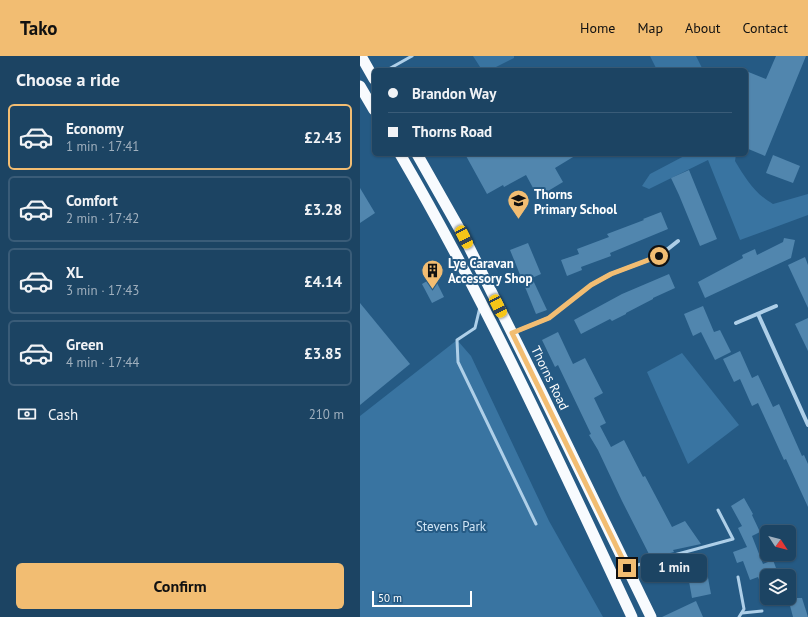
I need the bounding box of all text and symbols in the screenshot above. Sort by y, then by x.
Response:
text: Tako [20,16,58,40]
text: Home [580,19,615,37]
text: Map [637,19,663,37]
text: About [685,19,721,37]
text: Contact [743,19,788,37]
text: Choose a ride [16,68,120,91]
text: Brandon Way [412,84,496,103]
icon: car [18,119,54,155]
text: Economy [66,119,124,138]
text: Thorns Road [412,122,492,141]
text: £2.43 [304,128,342,147]
text: 1 min · 17:41 [66,138,139,155]
place label: Thorns Primary School [534,186,617,218]
school or university icon: Thorns Primary School [505,188,531,221]
icon: car [18,191,54,227]
text: Comfort [66,191,118,210]
text: £3.28 [304,200,342,219]
text: 2 min · 17:42 [66,210,139,227]
car [453,224,475,250]
route start [650,247,668,265]
place label: Lye Caravan Accessory Shop [448,255,533,287]
building icon: Lye Caravan Accessory Shop [420,257,446,290]
icon: car [18,263,54,299]
text: XL [66,263,83,282]
text: £4.14 [304,272,342,291]
text: 3 min · 17:43 [66,282,139,299]
car [487,293,509,319]
icon: car [18,335,54,371]
text: Green [66,335,104,354]
street label: Thorns Road [527,343,573,413]
text: £3.85 [304,344,342,363]
text: 4 min · 17:44 [66,354,139,371]
icon: cash [16,403,38,425]
text: Cash [48,405,78,424]
text: 210 m [309,406,344,423]
park label: Stevens Park [416,518,487,535]
north arrow [760,525,796,561]
map controls [760,525,796,605]
callout: 1 min [641,554,707,582]
route end [618,559,636,577]
text: 1 min [658,559,690,576]
button: Confirm [16,563,344,609]
button: layers [760,569,796,605]
scale bar [372,589,472,608]
text: 50 m [378,591,402,605]

